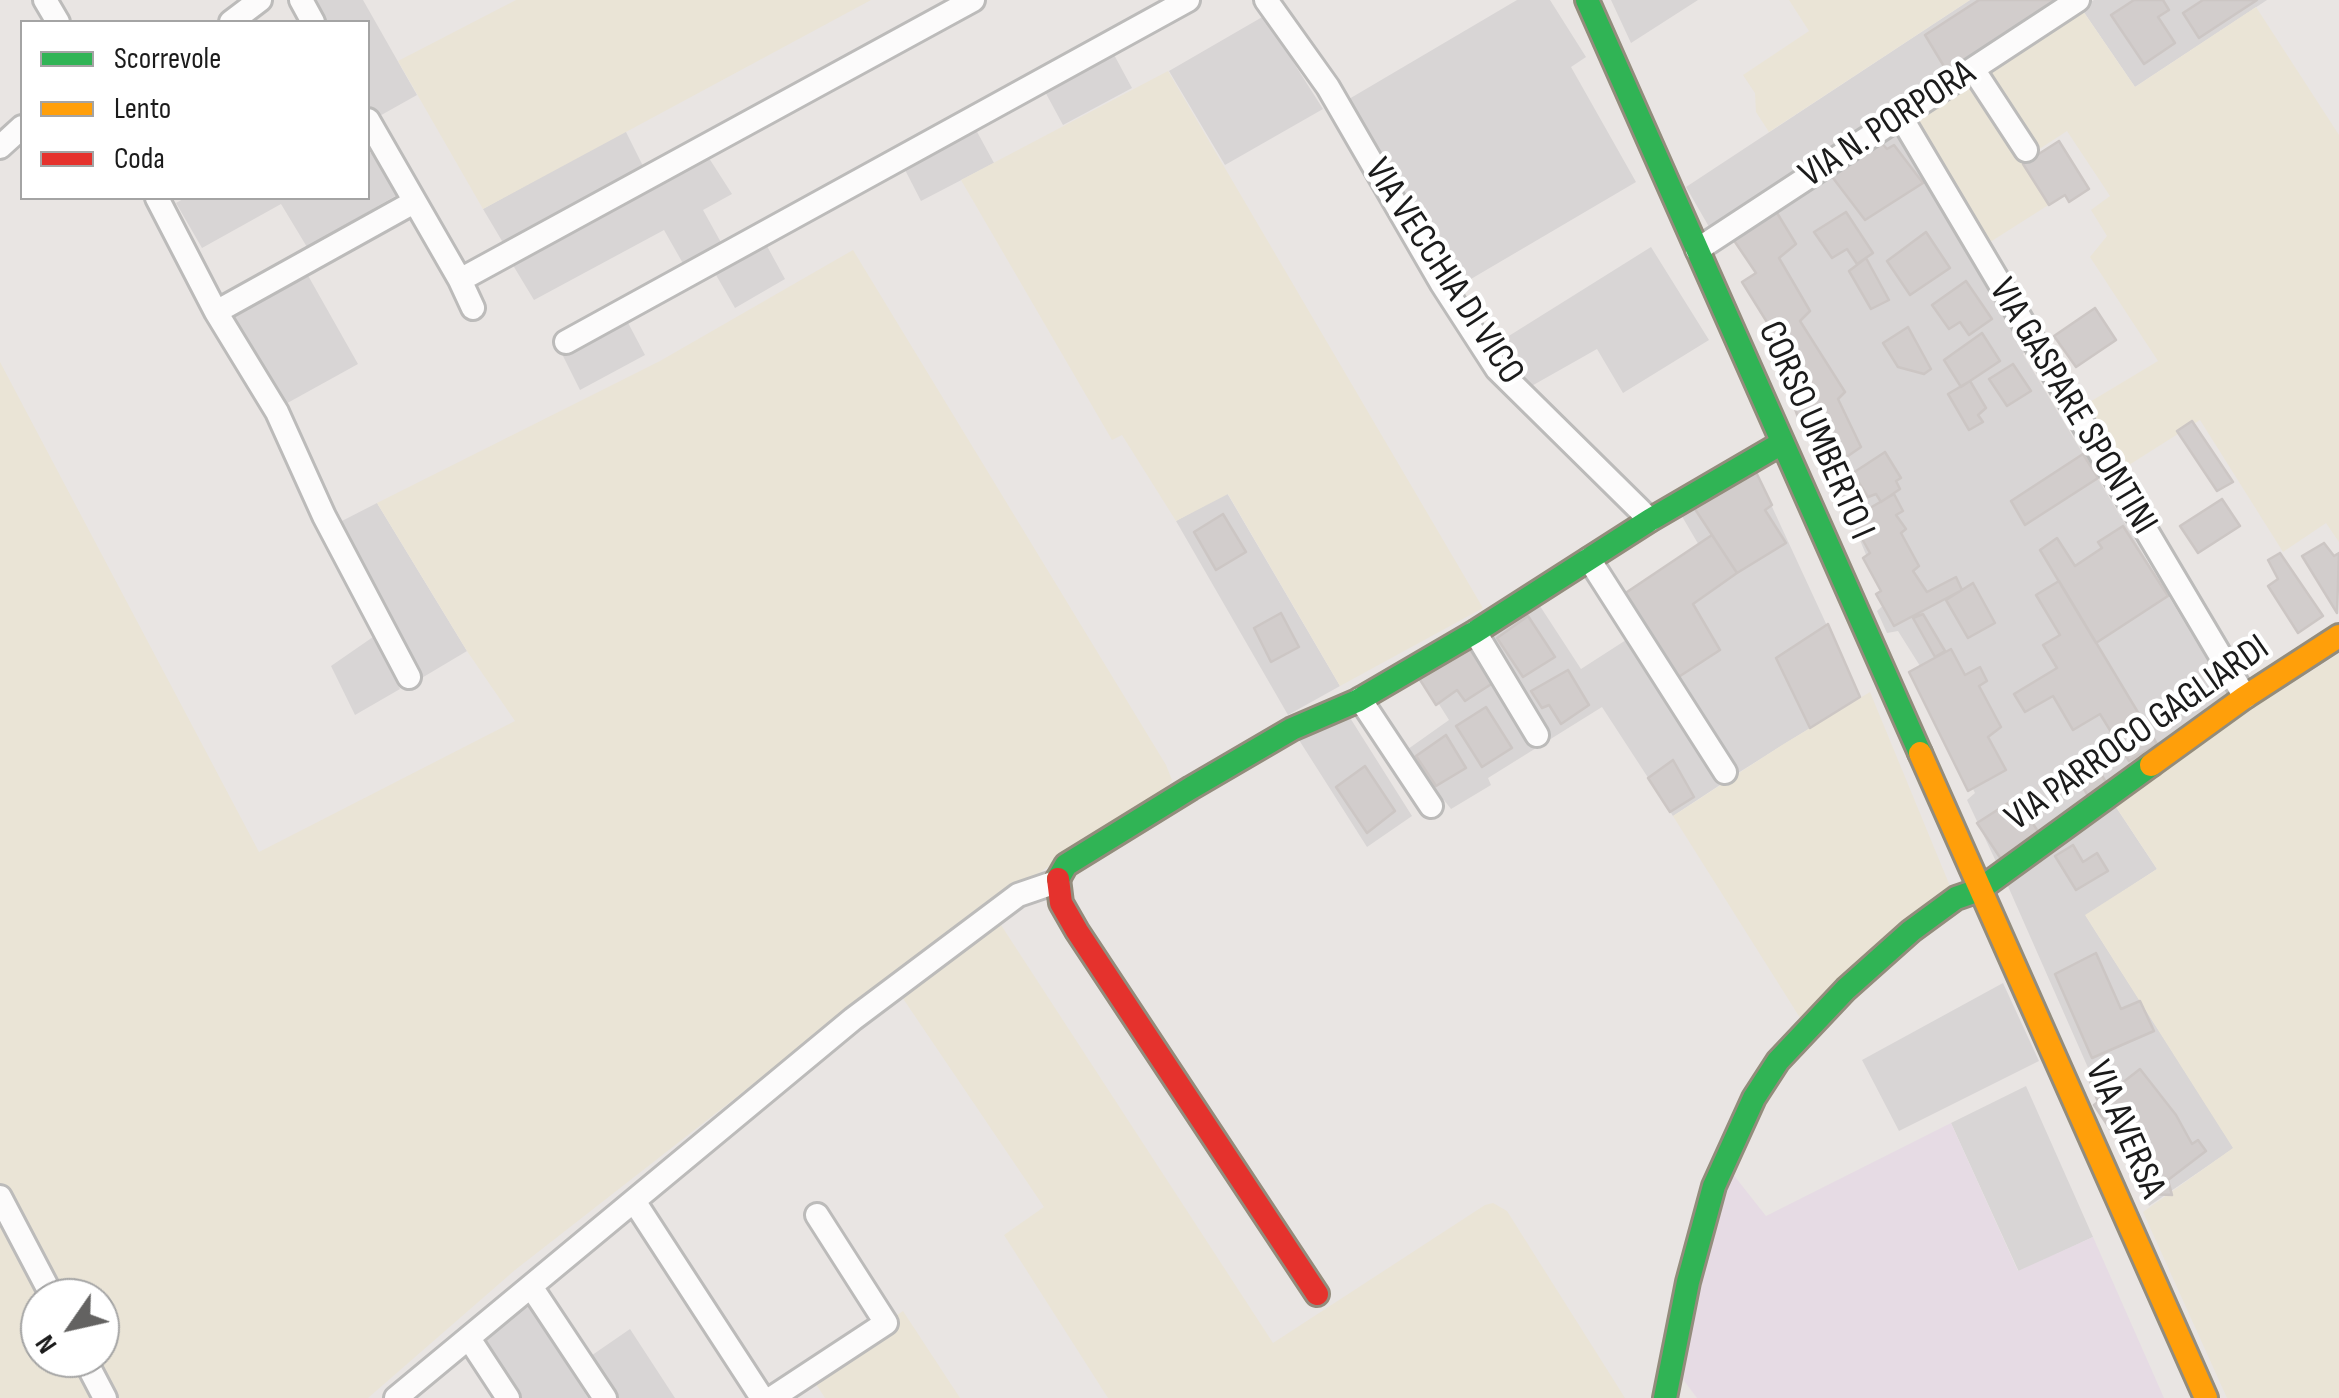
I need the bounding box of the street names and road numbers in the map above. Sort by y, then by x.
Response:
street label: VIA N. PORPORA [1792,51,1984,199]
street label: VIA VECCHIA DI VICO [1353,151,1533,393]
street label: VIA GASPARE SPONTINI [1978,271,2166,543]
street label: CORSO UMBERTO I [1747,315,1883,547]
street label: VIA PARROCO GAGLIARDI [1998,626,2278,842]
street label: VIA AVERSA [2074,1054,2174,1206]

